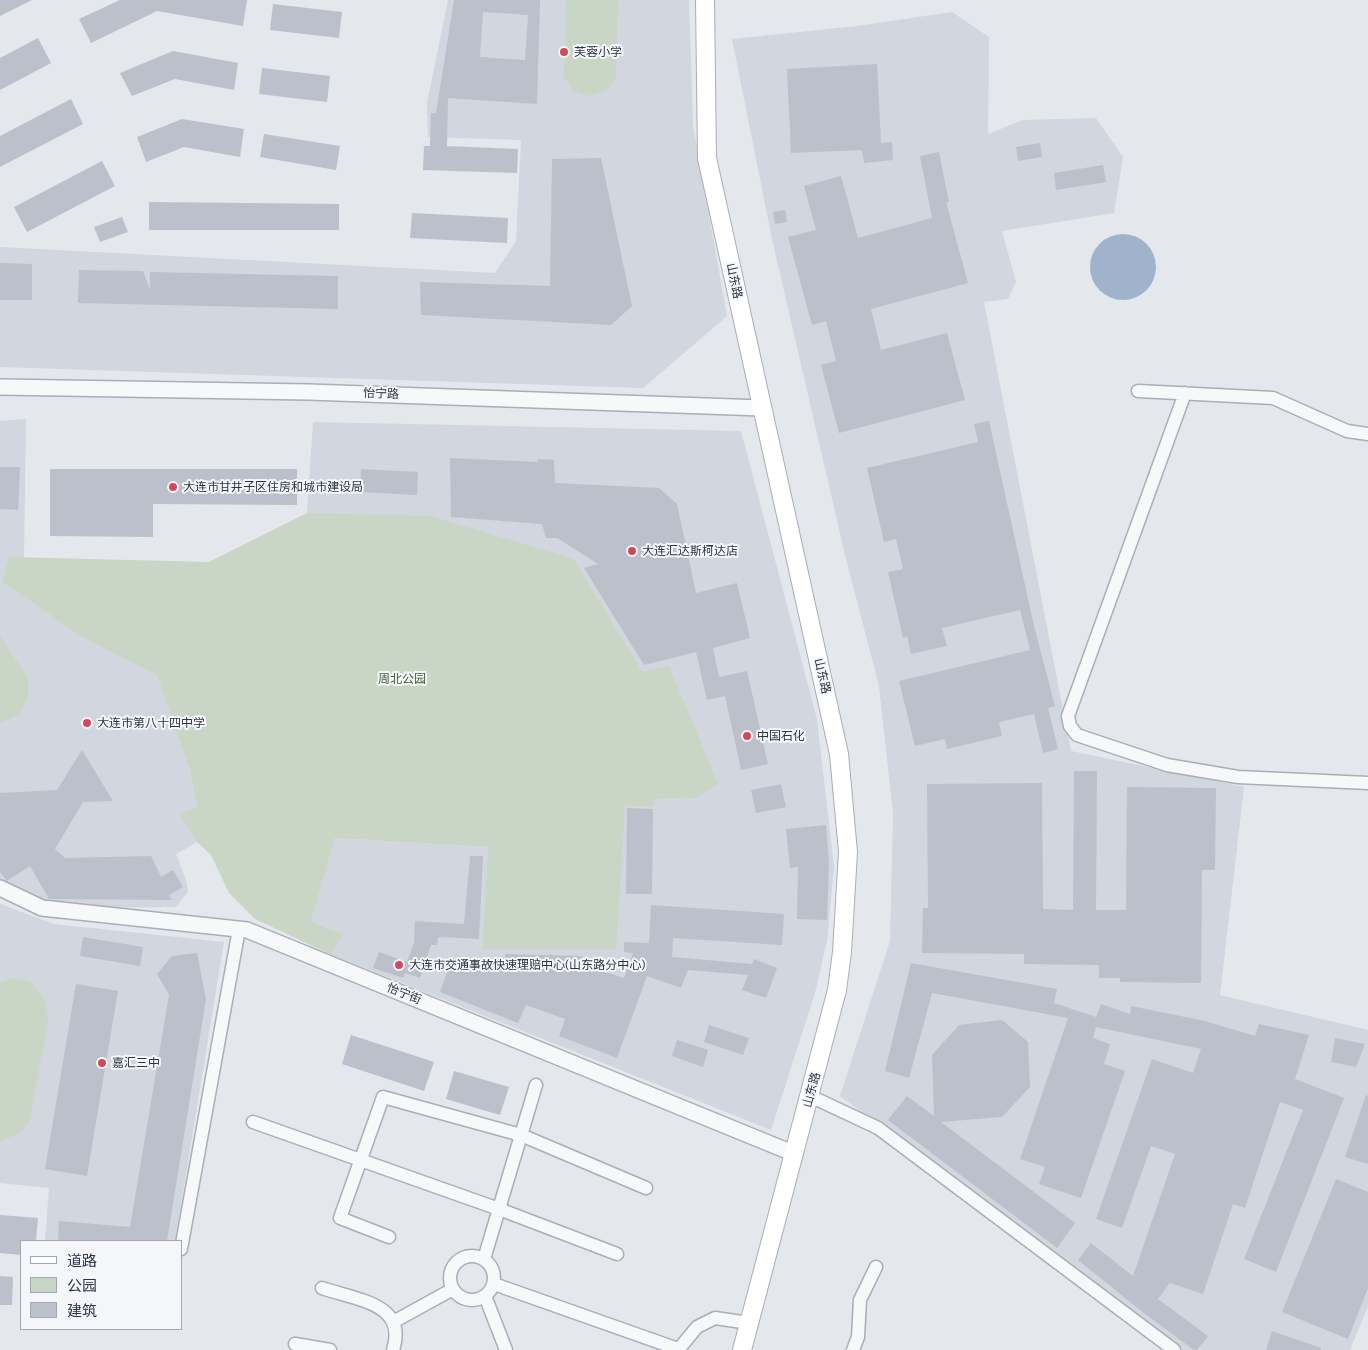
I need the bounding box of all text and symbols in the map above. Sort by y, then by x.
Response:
place label: 芙蓉小学 [574,45,622,59]
marker: 芙蓉小学 [558,46,570,58]
street label: 山东路 [723,262,745,300]
street label: 怡宁路 [363,386,399,402]
place label: 大连市甘井子区住房和城市建设局 [183,480,363,494]
marker: 大连市甘井子区住房和城市建设局 [167,481,179,493]
place label: 大连汇达斯柯达店 [642,544,738,558]
marker: 大连汇达斯柯达店 [626,545,638,557]
street label: 山东路 [811,657,833,695]
park label: 周北公园 [378,672,426,686]
place label: 大连市第八十四中学 [97,716,205,730]
marker: 大连市第八十四中学 [81,717,93,729]
place label: 中国石化 [757,729,805,743]
marker: 中国石化 [741,730,753,742]
place label: 大连市交通事故快速理赔中心(山东路分中心) [409,958,645,972]
marker: 大连市交通事故快速理赔中心(山东路分中心) [393,959,405,971]
street label: 怡宁街 [385,981,423,1007]
place label: 嘉汇三中 [112,1056,160,1070]
marker: 嘉汇三中 [96,1057,108,1069]
street label: 山东路 [800,1071,824,1109]
legend [20,1240,182,1330]
text: 道路 [67,1252,97,1270]
text: 公园 [67,1277,97,1295]
text: 建筑 [67,1302,97,1320]

